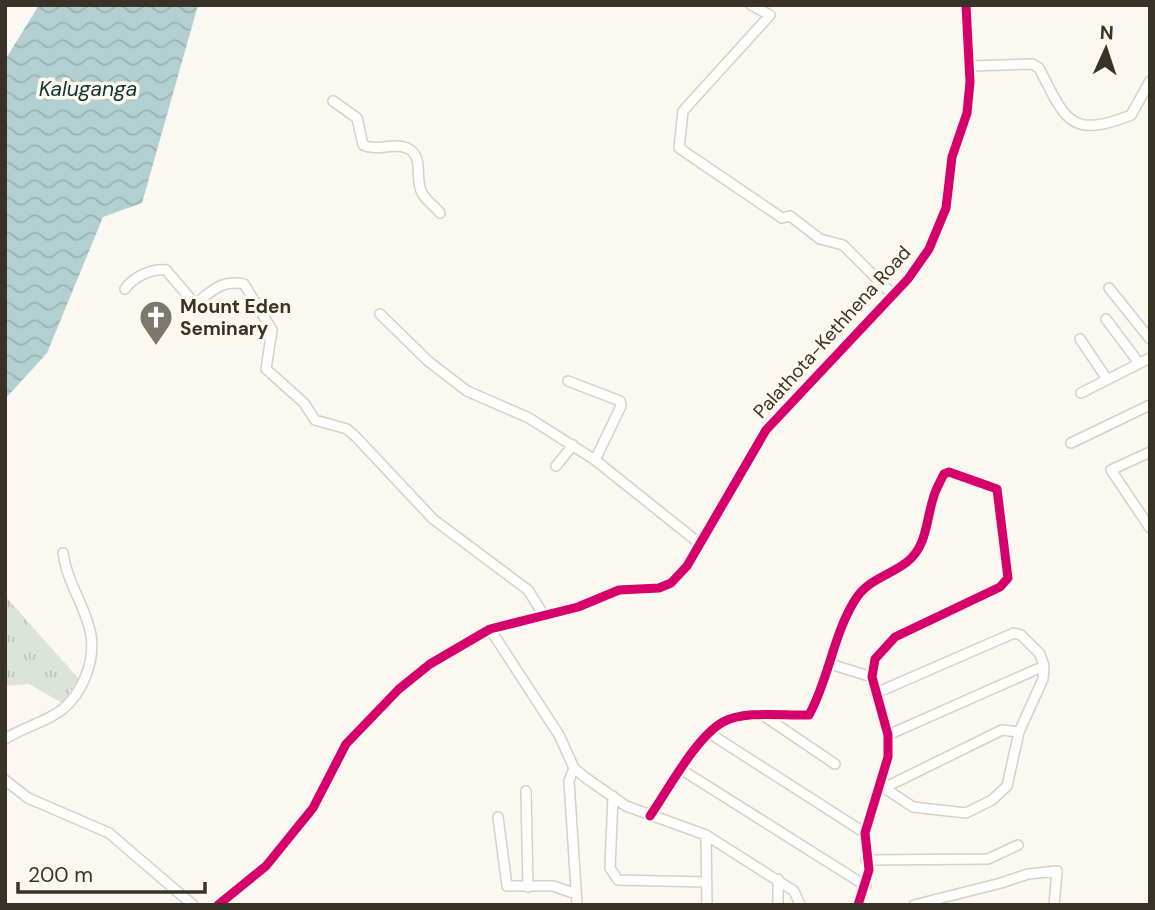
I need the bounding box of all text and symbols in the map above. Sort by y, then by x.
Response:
north arrow [1071,14,1141,84]
text: N [1099,20,1114,45]
water label: Kaluganga [39,75,137,103]
street label: Palathota-Kethhena Road [748,240,916,424]
place label: Mount Eden Seminary [180,294,291,341]
church icon: Mount Eden Seminary [137,298,175,347]
scale bar [18,850,205,894]
text: 200 m [28,861,93,889]

